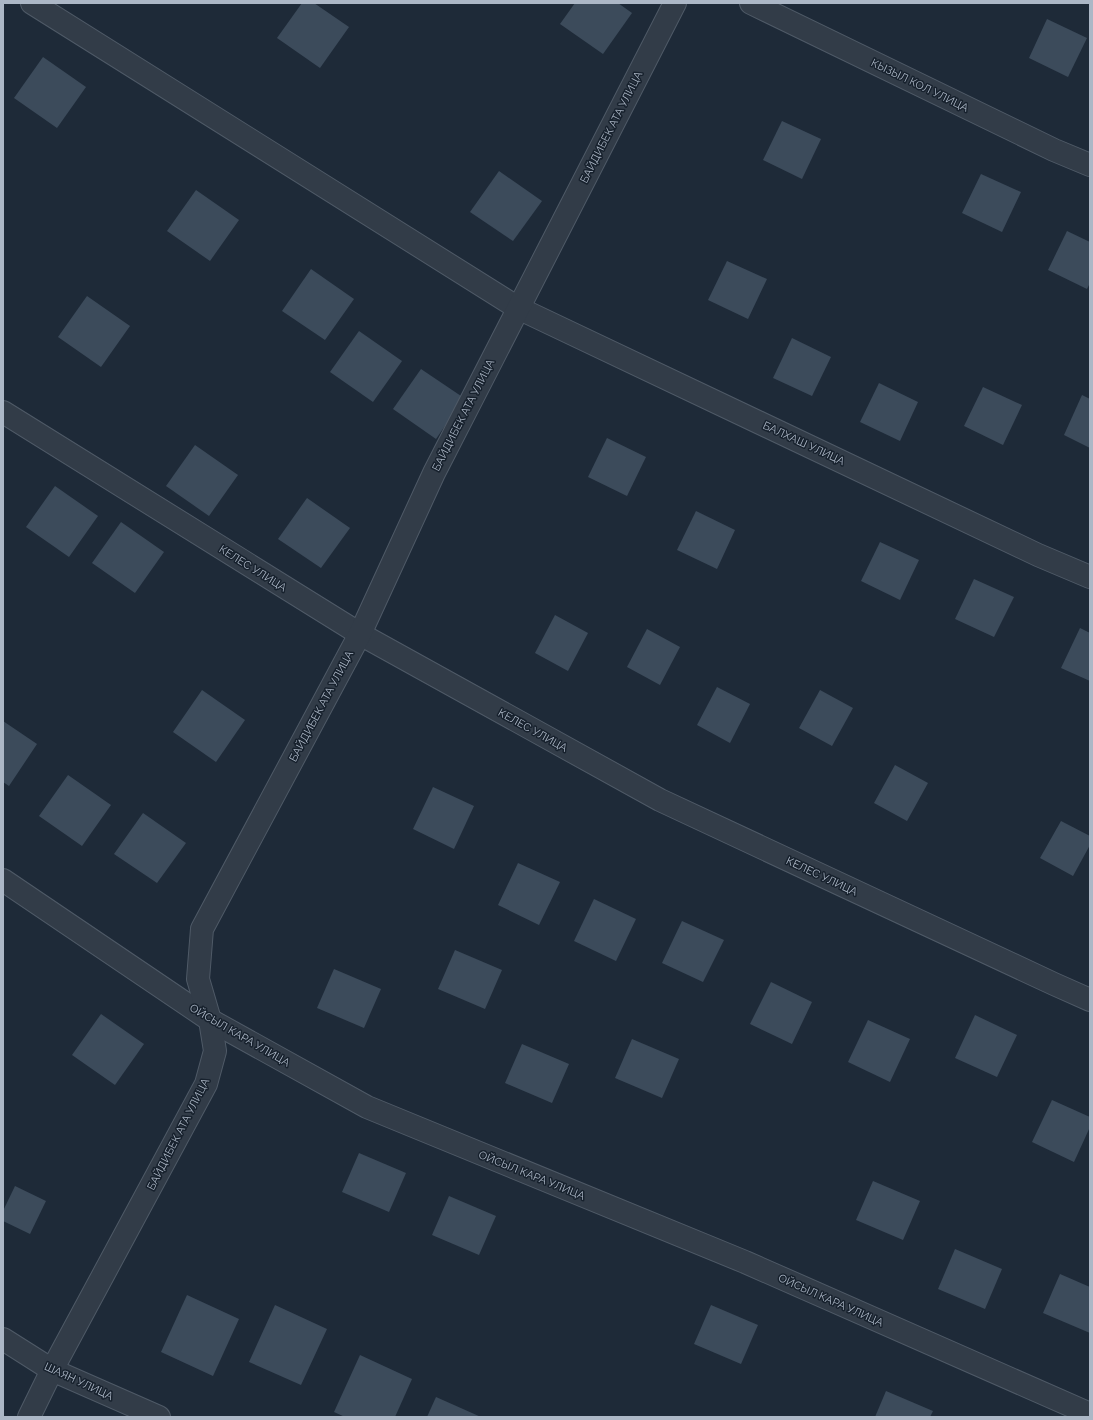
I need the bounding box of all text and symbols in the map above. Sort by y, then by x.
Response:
street label: КЫЗЫЛ КОЛ УЛИЦА [869,56,971,115]
street label: БАЙДИБЕК АТА УЛИЦА [578,69,646,185]
street label: БАЙДИБЕК АТА УЛИЦА [430,357,498,473]
street label: БАЛХАШ УЛИЦА [761,419,847,468]
street label: КЕЛЕС УЛИЦА [217,542,289,595]
street label: БАЙДИБЕК АТА УЛИЦА [287,648,357,764]
street label: КЕЛЕС УЛИЦА [496,706,570,755]
street label: КЕЛЕС УЛИЦА [784,854,860,899]
street label: ОЙСЫЛ КАРА УЛИЦА [187,1001,293,1070]
street label: БАЙДИБЕК АТА УЛИЦА [145,1076,213,1192]
street label: ОЙСЫЛ КАРА УЛИЦА [477,1148,587,1203]
street label: ОЙСЫЛ КАРА УЛИЦА [776,1271,886,1330]
street label: ШАЯН УЛИЦА [42,1360,116,1403]

